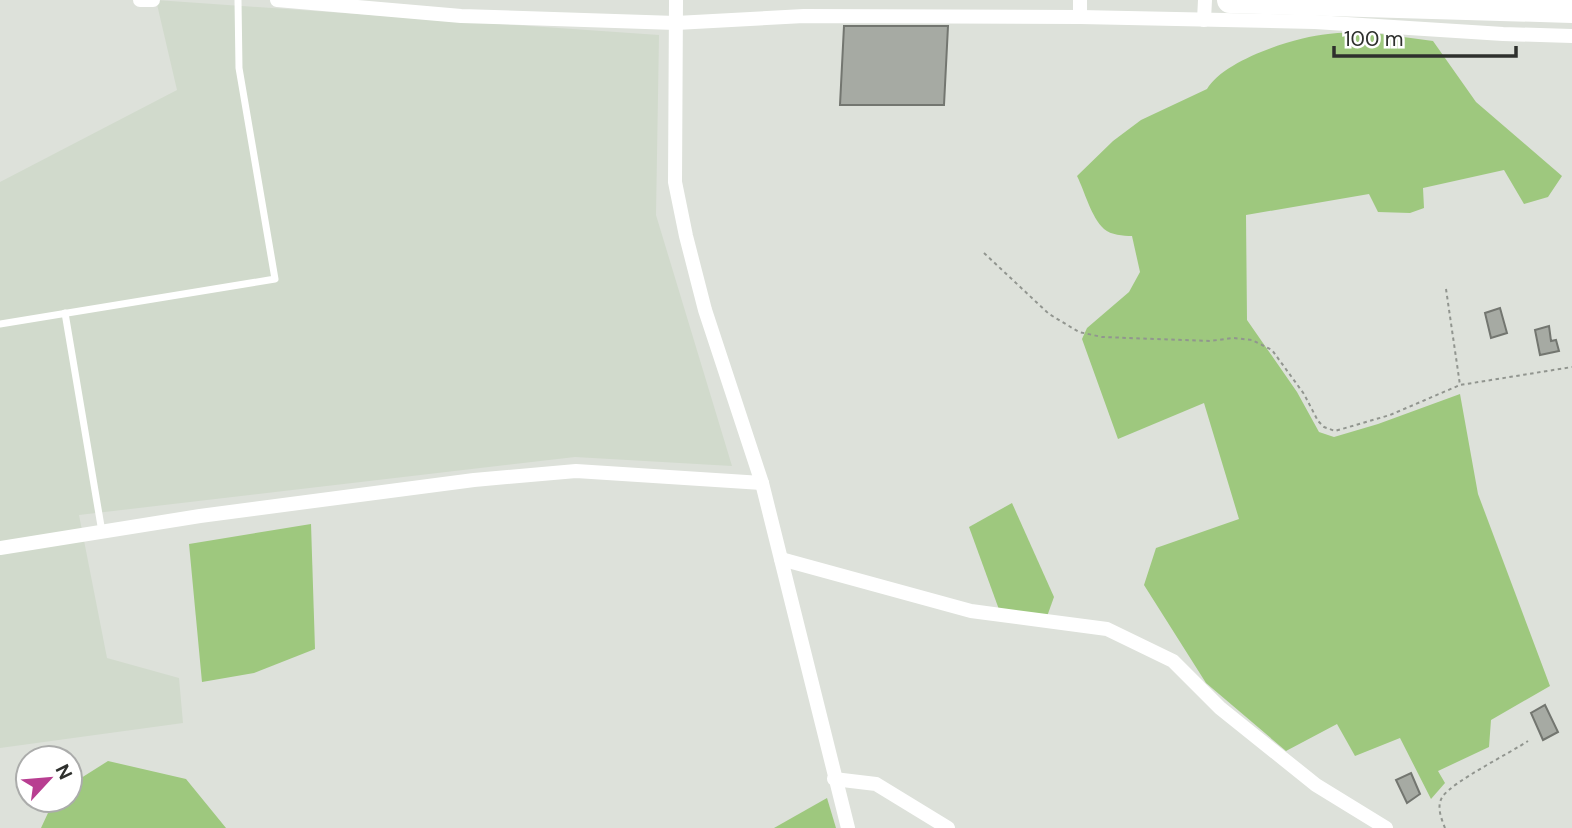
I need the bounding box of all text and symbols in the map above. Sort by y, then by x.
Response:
scale bar [1334,14,1516,58]
text: 100 m [1344,25,1404,53]
north arrow [14,744,84,814]
text: N [50,760,78,783]

